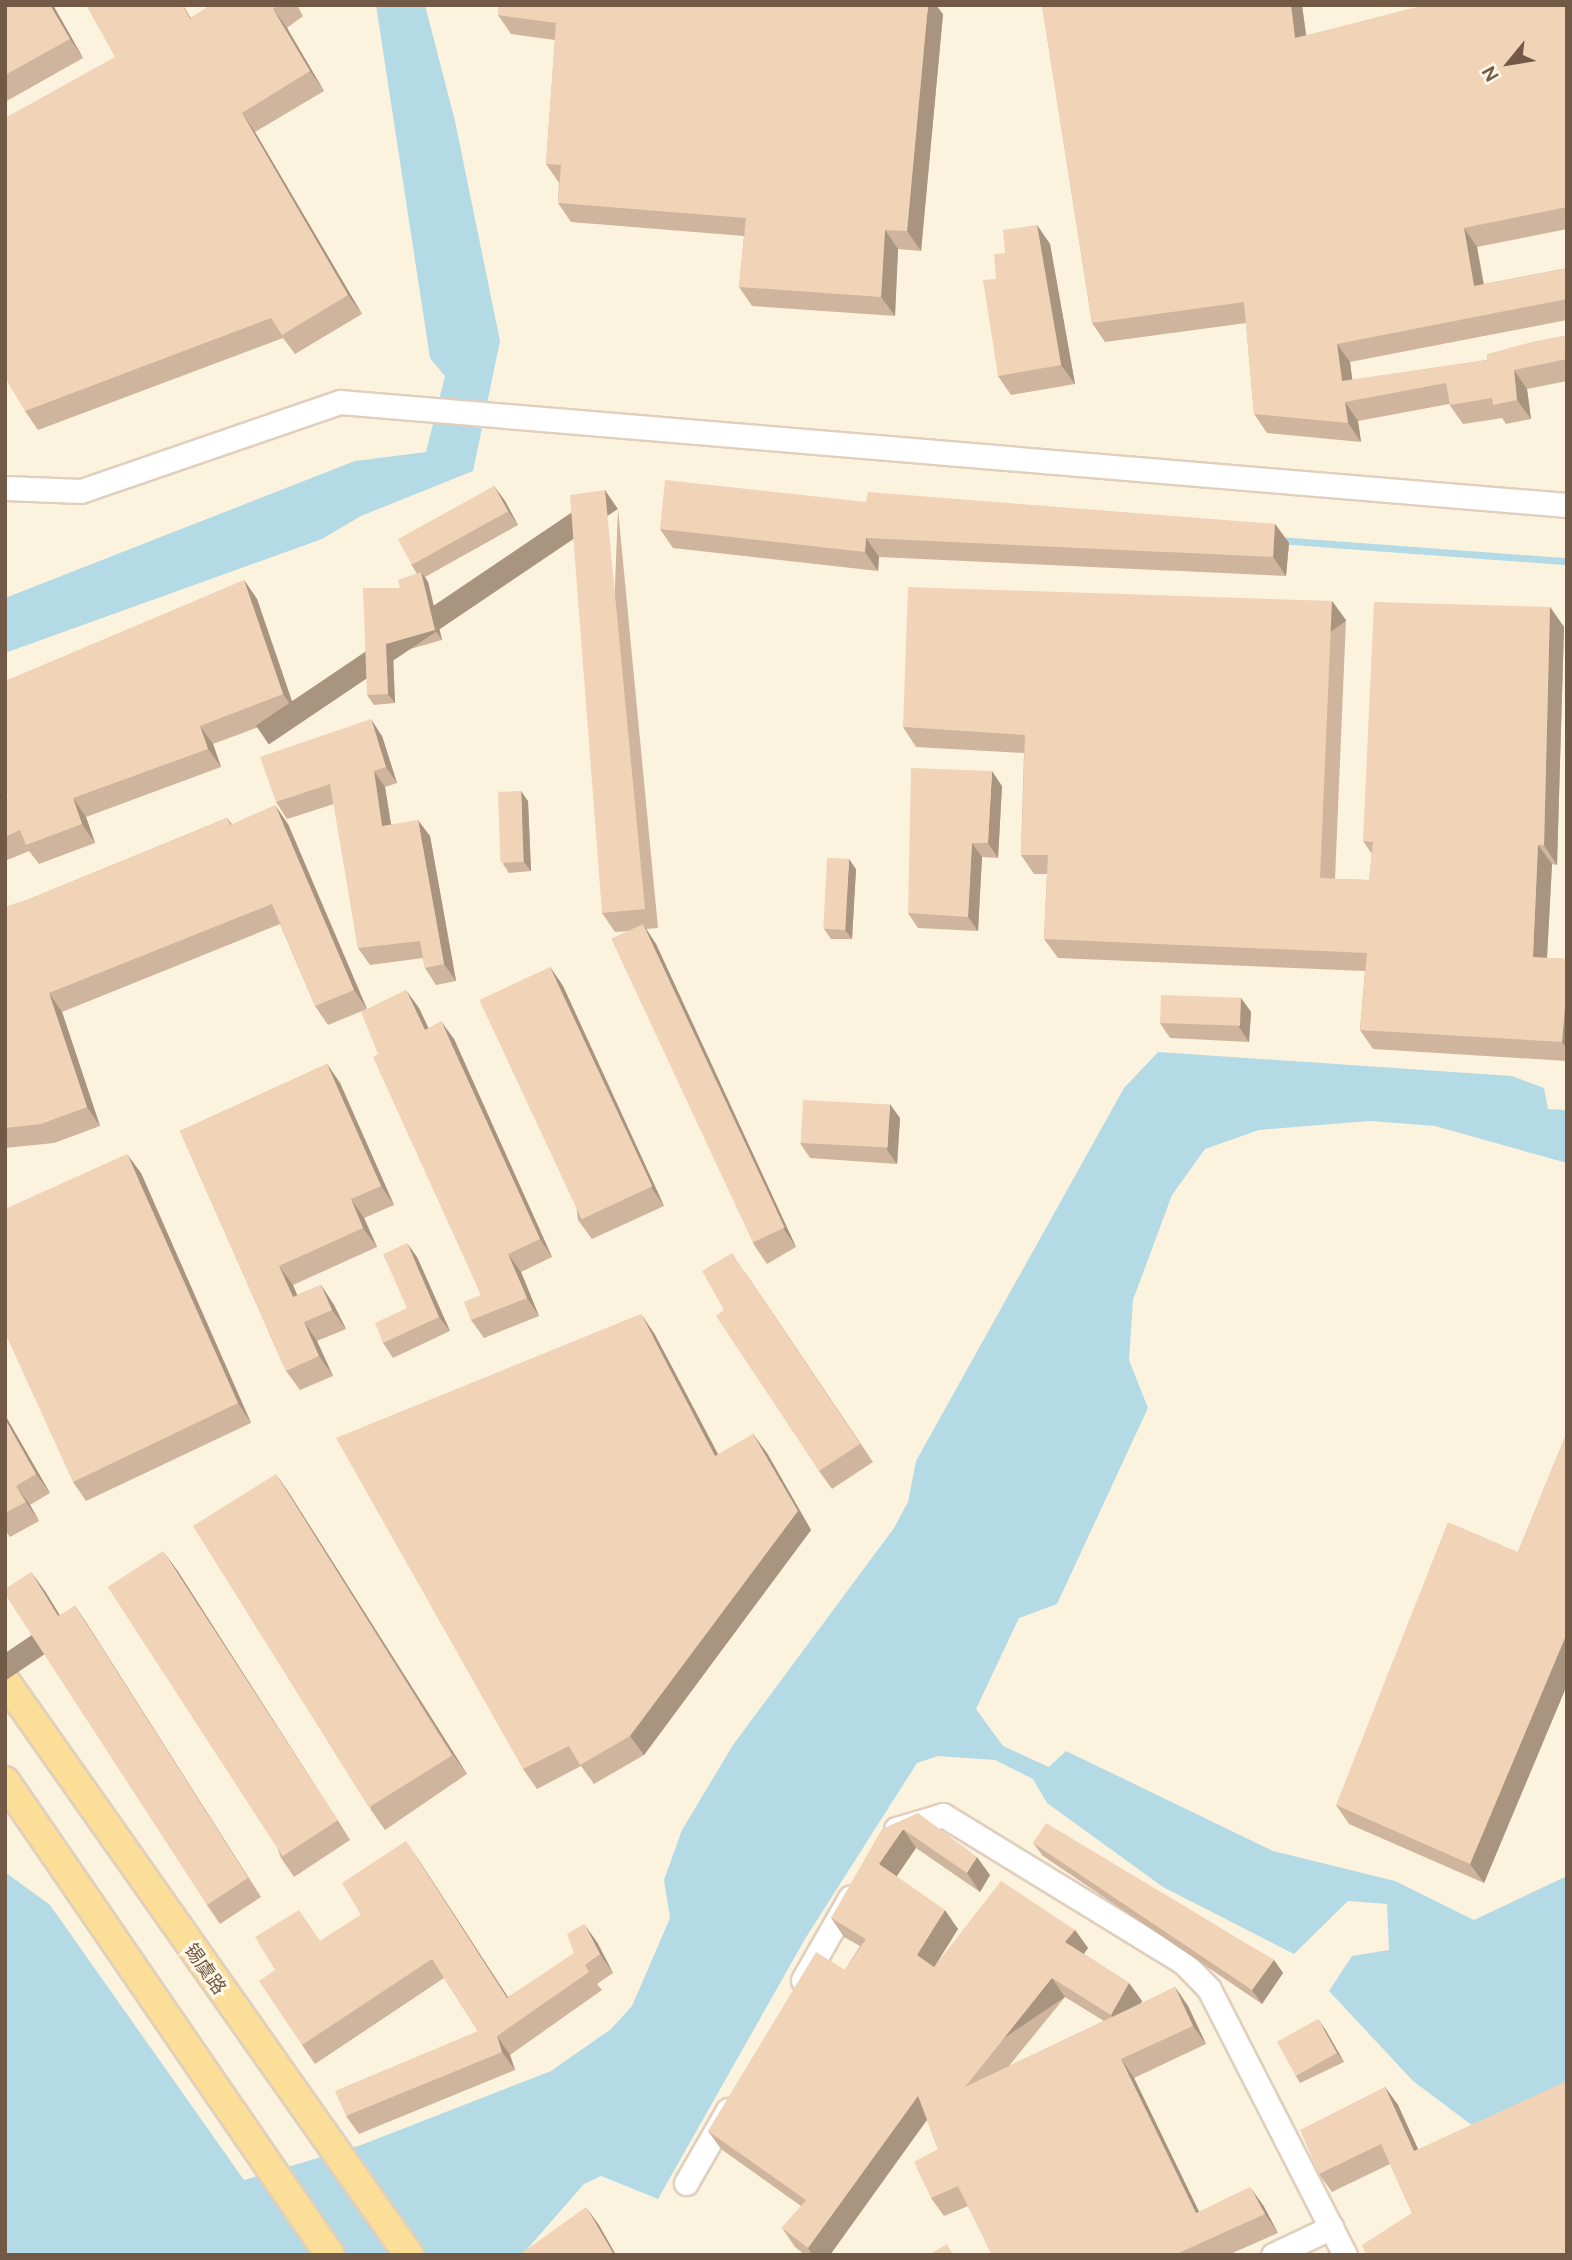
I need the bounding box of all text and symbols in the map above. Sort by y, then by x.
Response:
north arrow [1474,28,1544,98]
text: N [1476,62,1505,86]
street label: 锡虞路 [179,1939,231,1999]

